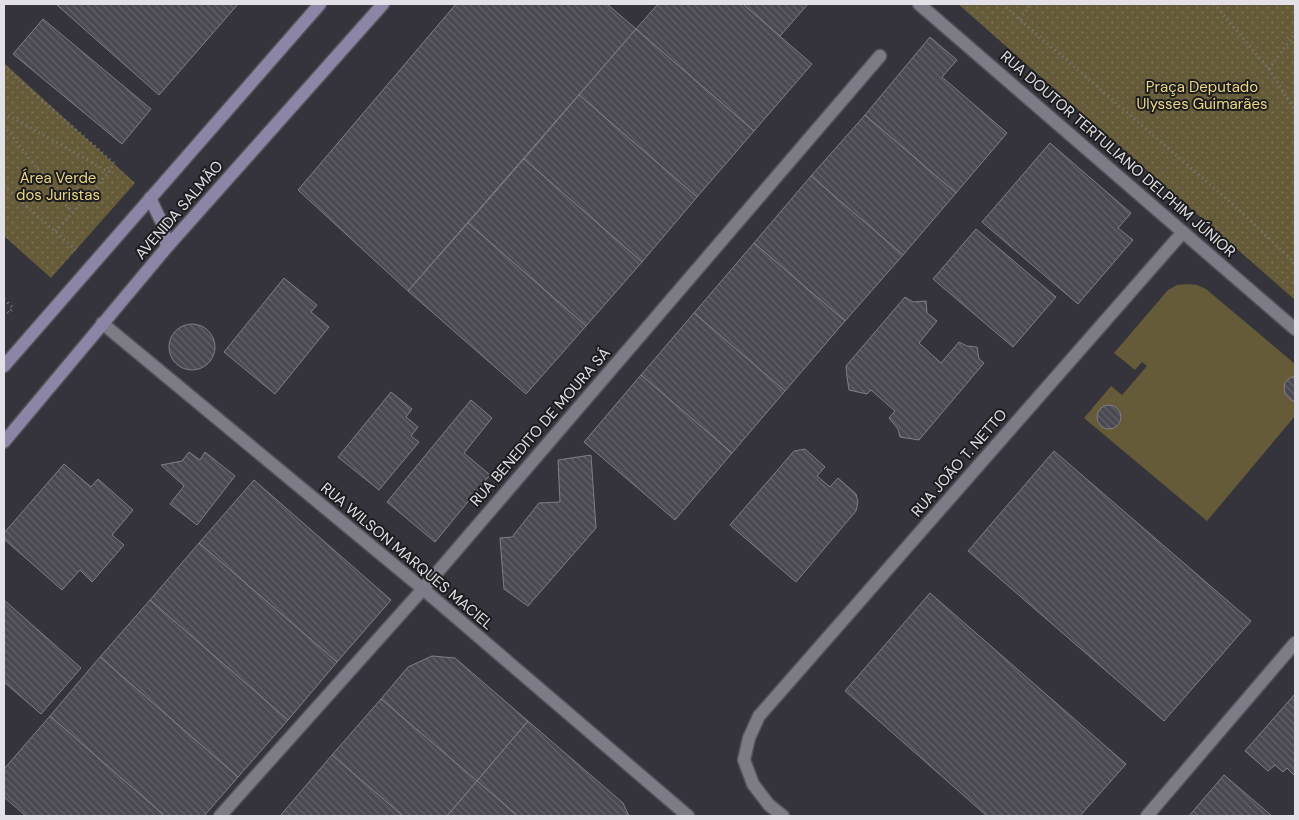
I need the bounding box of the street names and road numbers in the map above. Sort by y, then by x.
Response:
street label: RUA DOUTOR TERTULIANO DELPHIM JÚNIOR [996,46,1240,262]
street label: AVENIDA SALMÃO [131,156,227,264]
street label: RUA BENEDITO DE MOURA SÁ [465,343,615,511]
street label: RUA JOÃO T. NETTO [907,405,1011,521]
street label: RUA WILSON MARQUES MACIEL [317,478,497,634]

